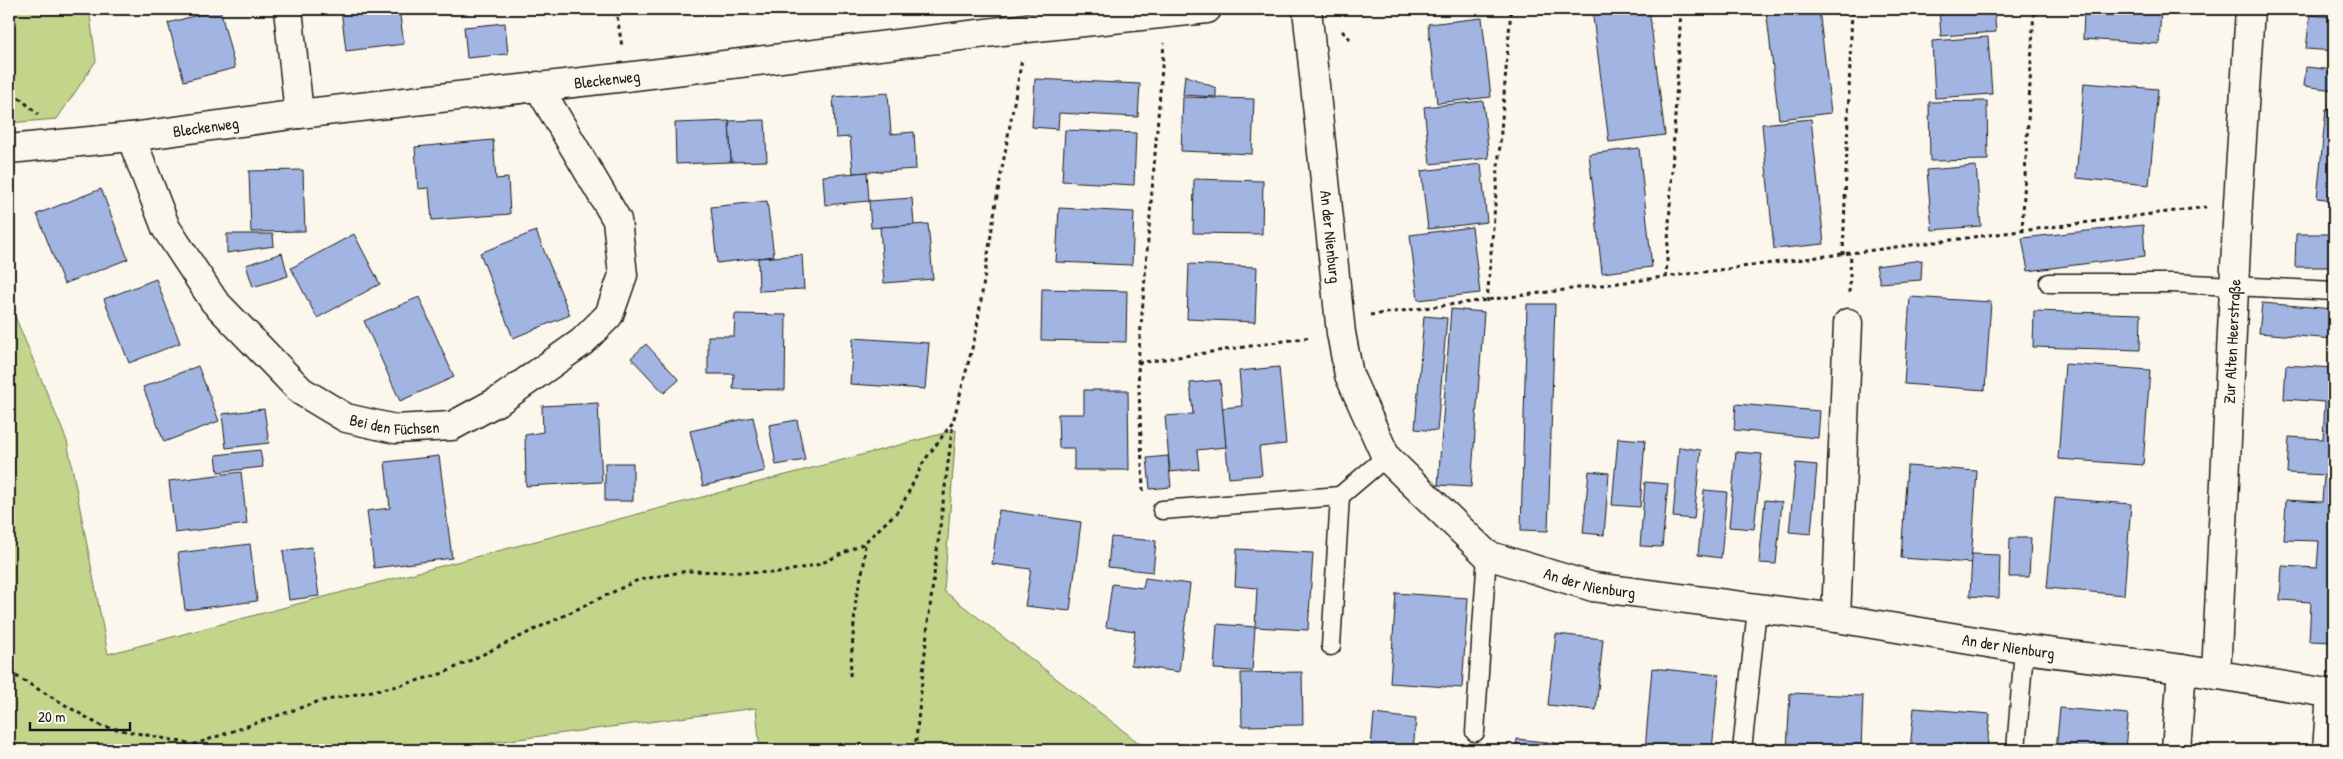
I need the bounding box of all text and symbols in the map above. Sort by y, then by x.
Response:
street label: Bleckenweg [573,64,641,94]
street label: Bleckenweg [171,111,240,142]
street label: An der Nienburg [1315,189,1347,284]
street label: Zur Alten Heerstraße [2218,278,2245,404]
street label: Bei den Füchsen [348,408,440,440]
street label: An der Nienburg [1541,562,1637,603]
street label: An der Nienburg [1961,628,2056,664]
scale bar [30,699,130,731]
text: 20 m [38,706,65,727]

